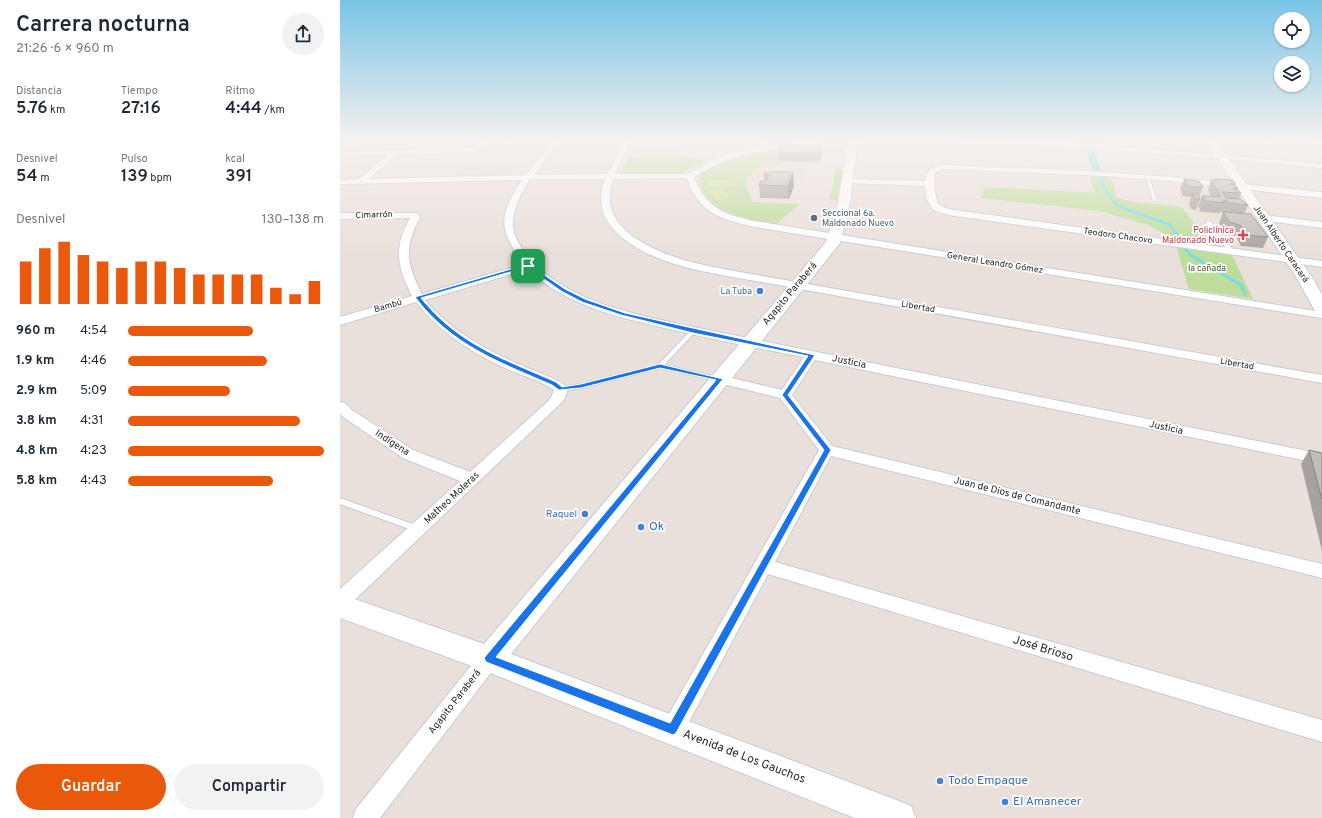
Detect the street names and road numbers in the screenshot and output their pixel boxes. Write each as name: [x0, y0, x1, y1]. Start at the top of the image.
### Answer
street label: Juan Alberto Caracará: [1251, 203, 1311, 285]
street label: Cimarrón: [355, 209, 393, 221]
street label: Teodoro Chacovo: [1083, 226, 1153, 246]
street label: General Leandro Gómez: [946, 250, 1044, 276]
street label: Agapito Paraberá: [760, 260, 820, 328]
street label: Bambú: [373, 297, 403, 315]
street label: Libertad: [900, 299, 936, 315]
street label: Justicia: [831, 352, 867, 372]
street label: Libertad: [1219, 356, 1255, 372]
street label: Justicia: [1148, 418, 1184, 438]
street label: Indígena: [372, 427, 412, 459]
street label: Matheo Moleras: [422, 469, 483, 527]
street label: Juan de Dios de Comandante: [952, 474, 1082, 518]
street label: José Brioso: [1011, 632, 1075, 666]
street label: Agapito Paraberá: [426, 667, 484, 737]
street label: Avenida de Los Gauchos: [680, 726, 808, 788]

